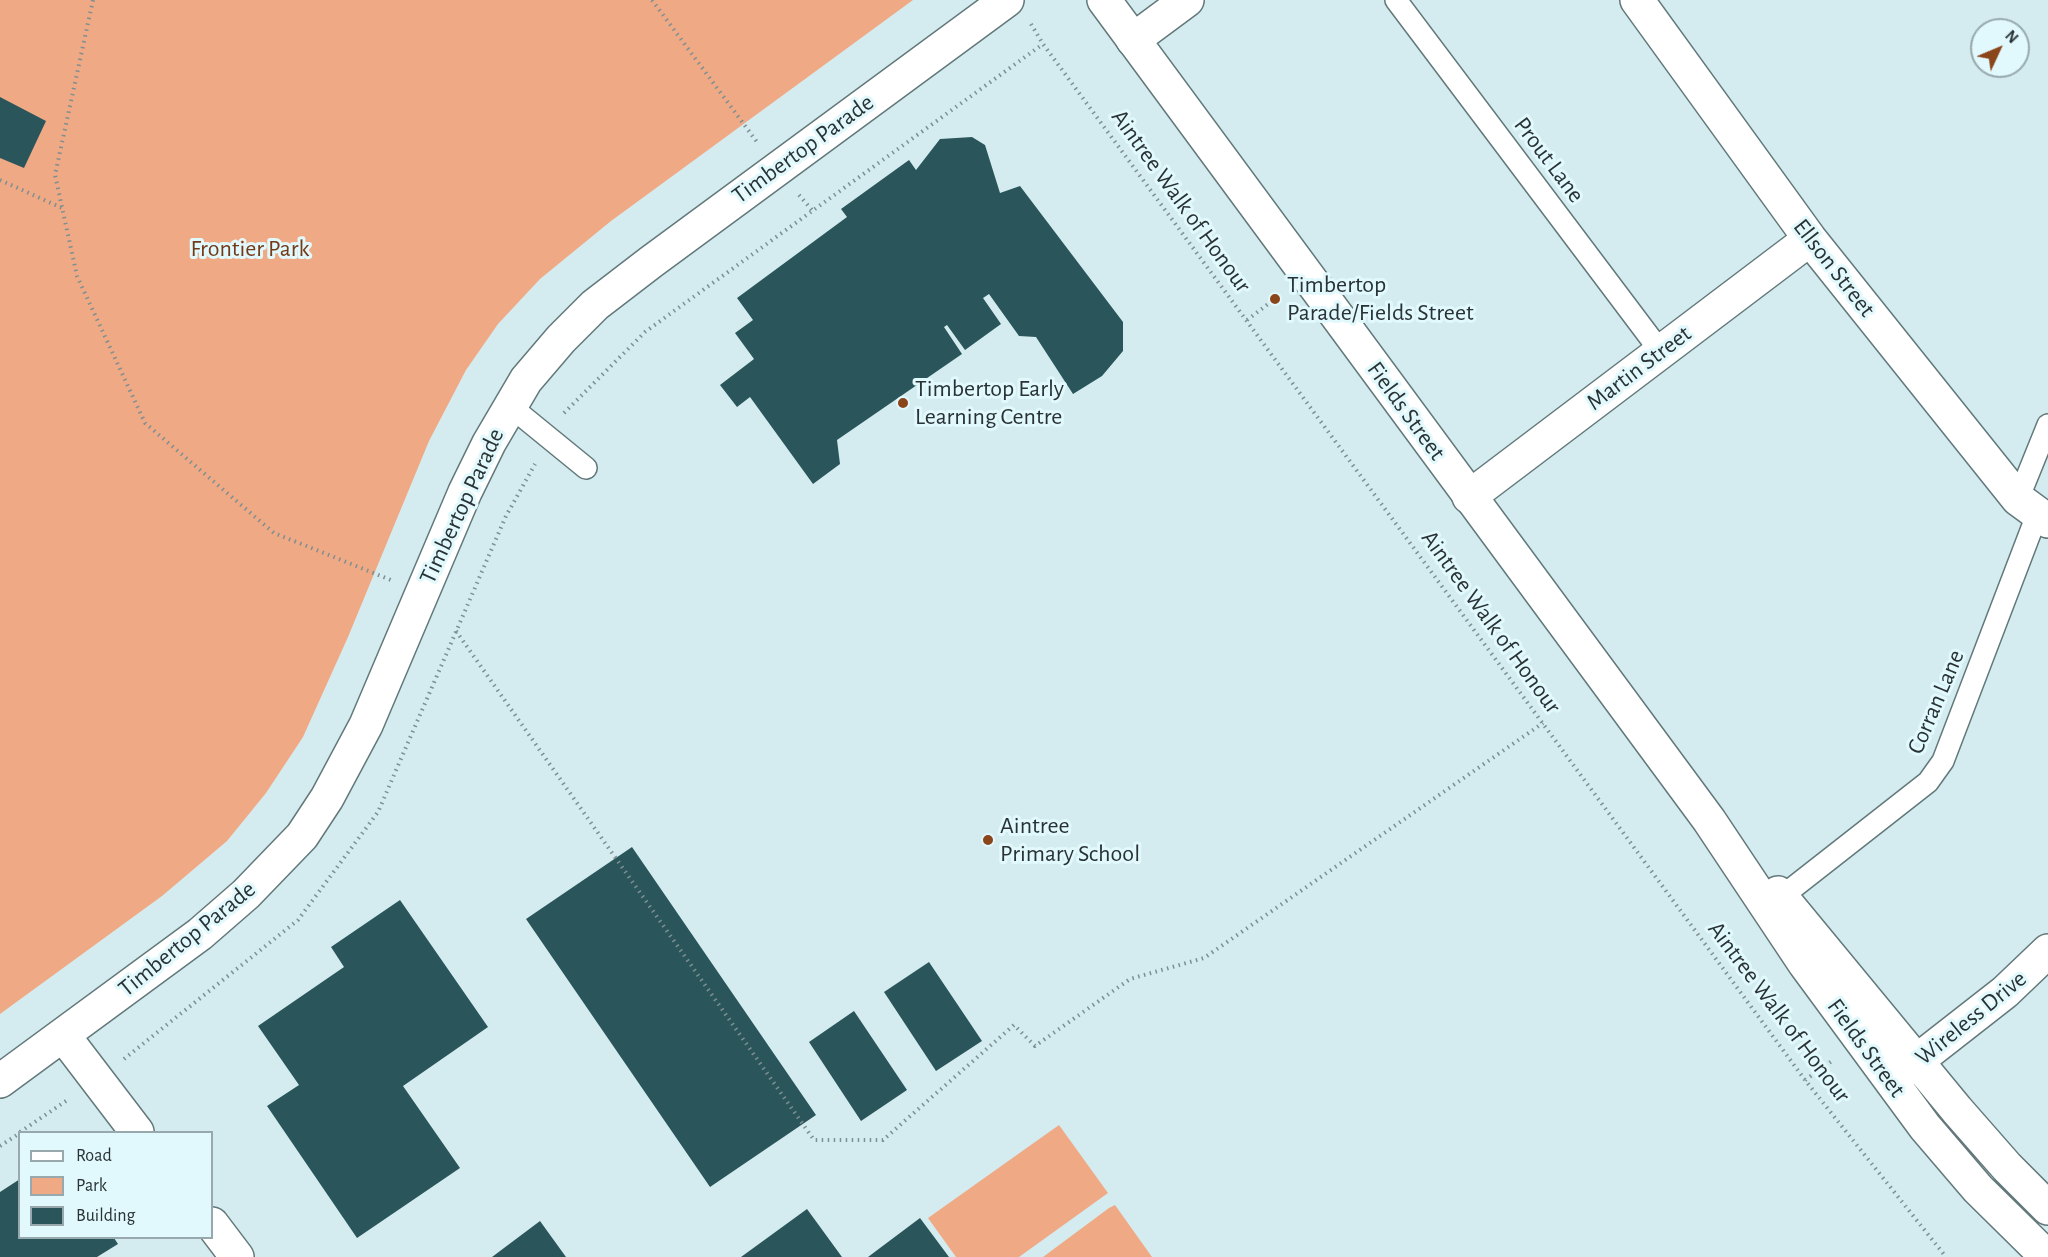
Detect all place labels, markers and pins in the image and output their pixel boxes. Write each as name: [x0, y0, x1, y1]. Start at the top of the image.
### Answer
place label: Timbertop Parade/Fields Street: [1287, 271, 1474, 327]
marker: Timbertop Parade/Fields Street: [1268, 292, 1282, 306]
place label: Timbertop Early Learning Centre: [915, 375, 1064, 431]
marker: Timbertop Early Learning Centre: [896, 396, 910, 410]
place label: Aintree Primary School: [1000, 812, 1140, 868]
marker: Aintree Primary School: [981, 833, 995, 847]

